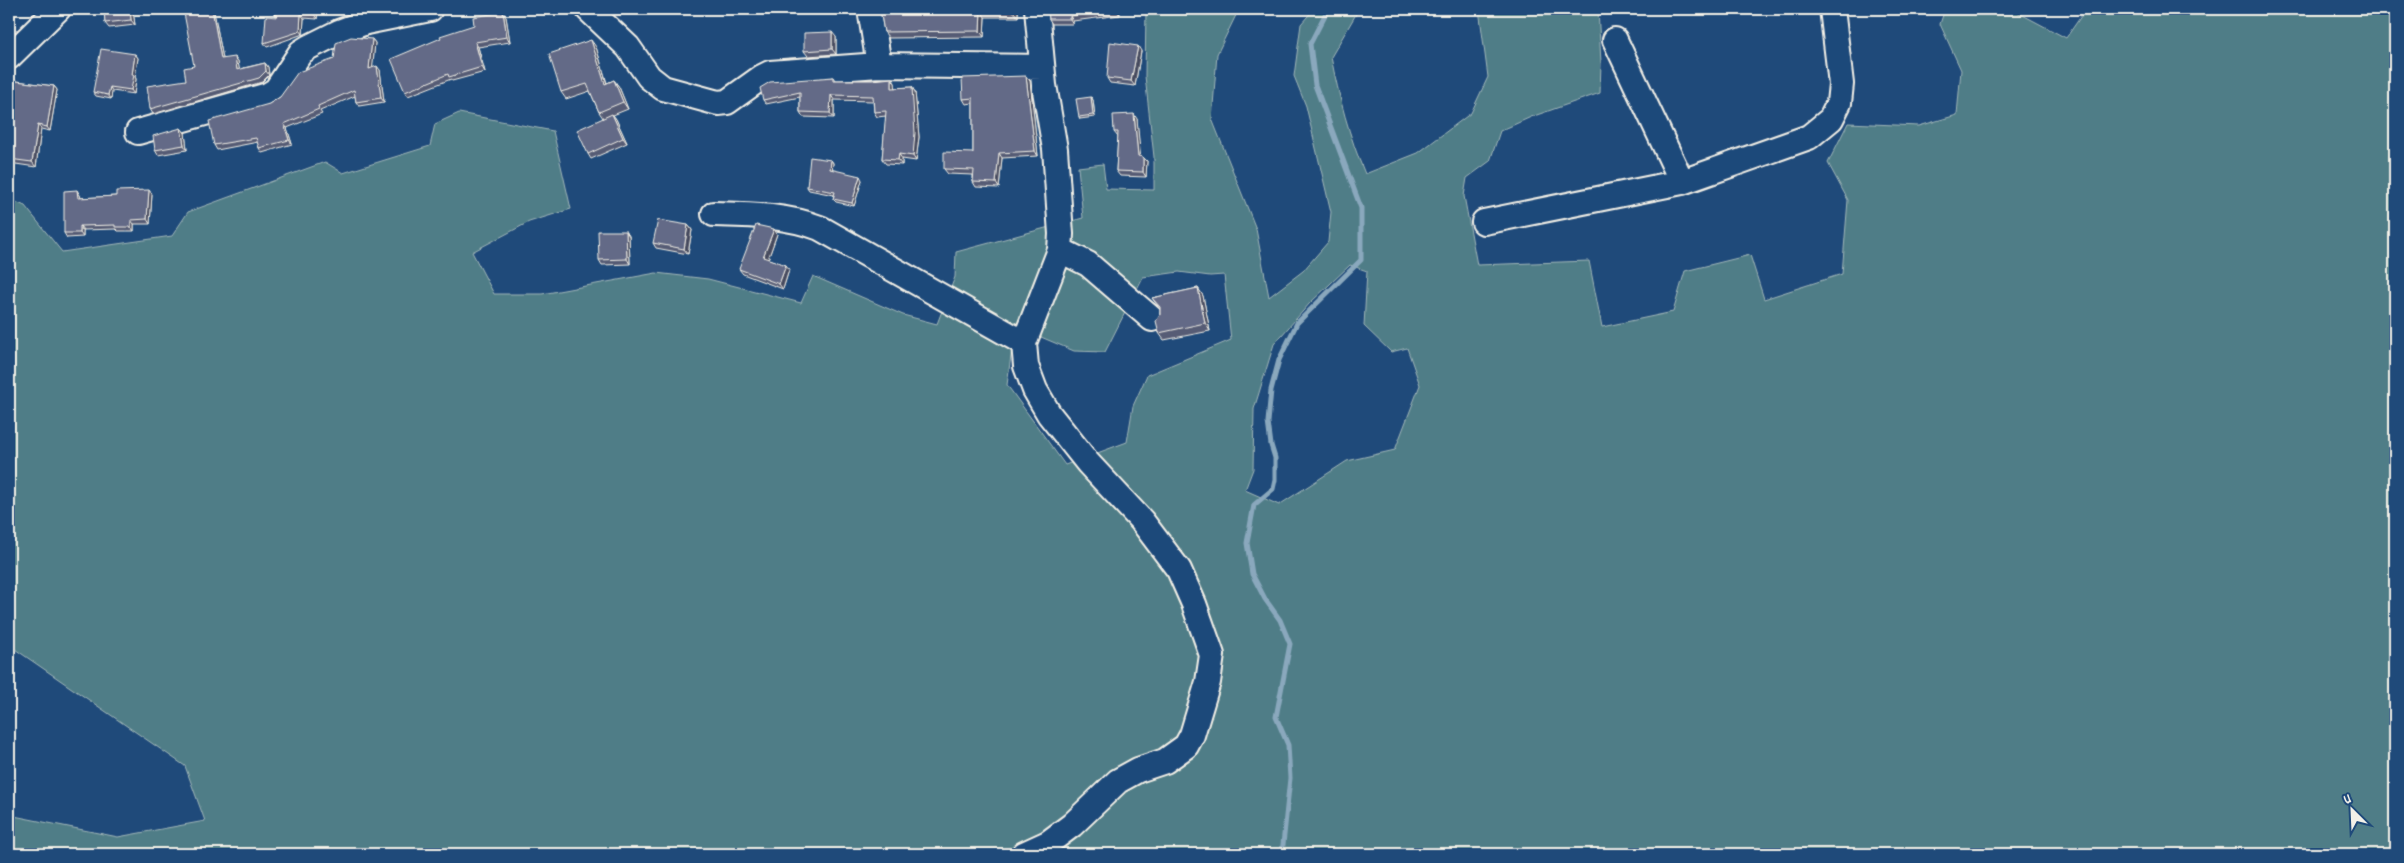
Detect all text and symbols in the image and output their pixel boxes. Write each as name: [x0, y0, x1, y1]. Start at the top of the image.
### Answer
north arrow: [2326, 786, 2376, 836]
text: U: [2340, 789, 2355, 810]

